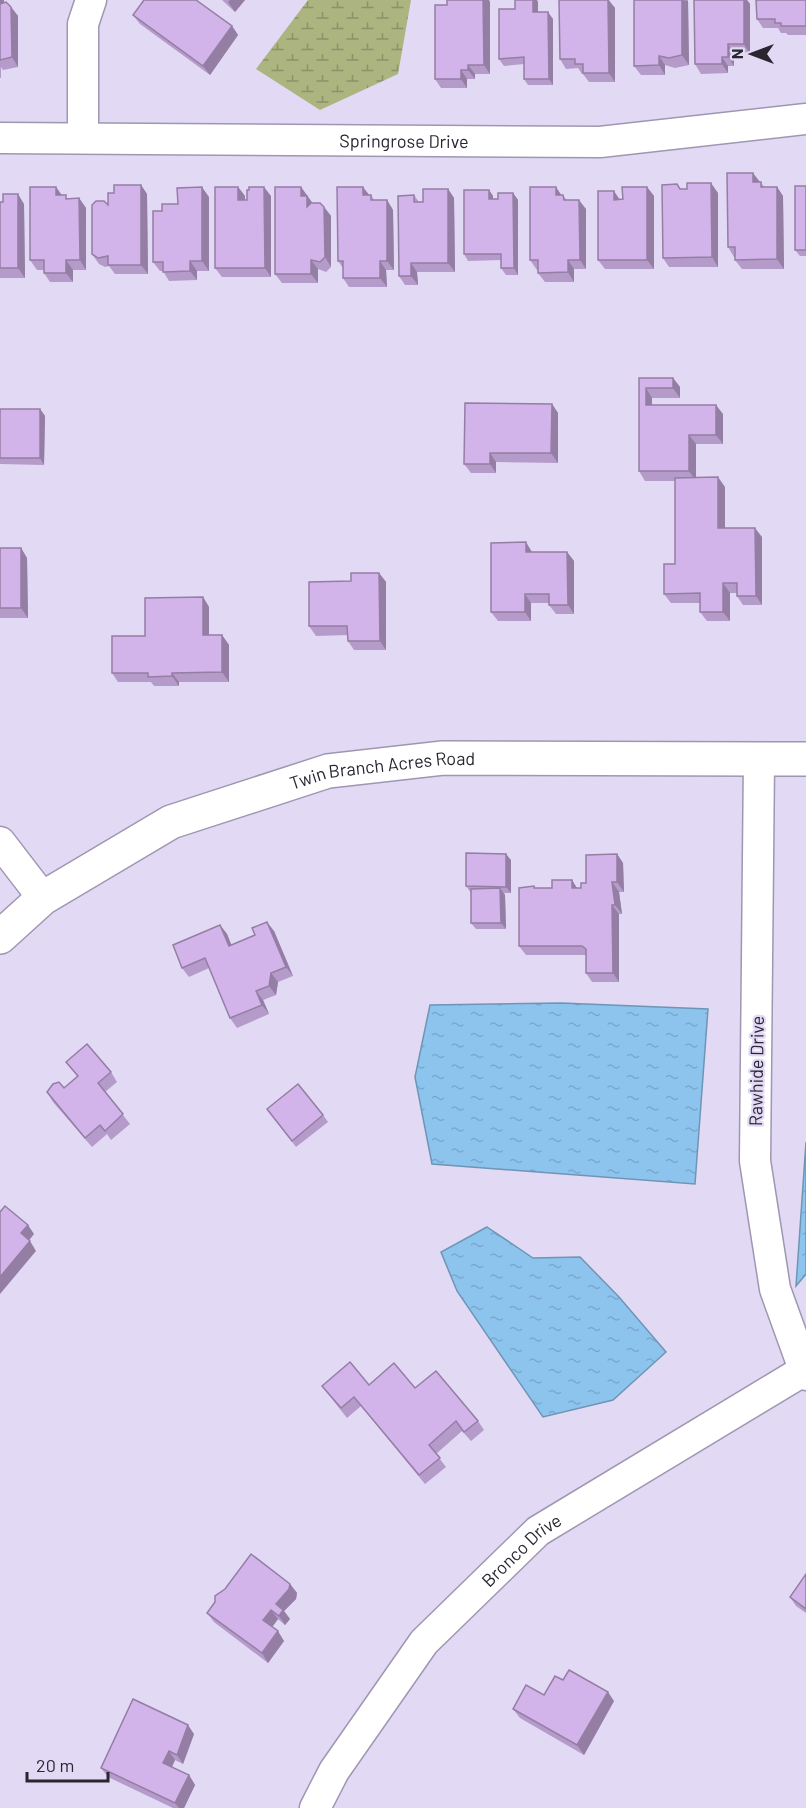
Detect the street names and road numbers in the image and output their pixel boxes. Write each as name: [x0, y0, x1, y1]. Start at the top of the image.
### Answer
street label: Springrose Drive: [339, 129, 469, 152]
street label: Twin Branch Acres Road: [287, 747, 475, 794]
street label: Rawhide Drive: [744, 1016, 768, 1126]
street label: Bronco Drive: [477, 1509, 565, 1591]

